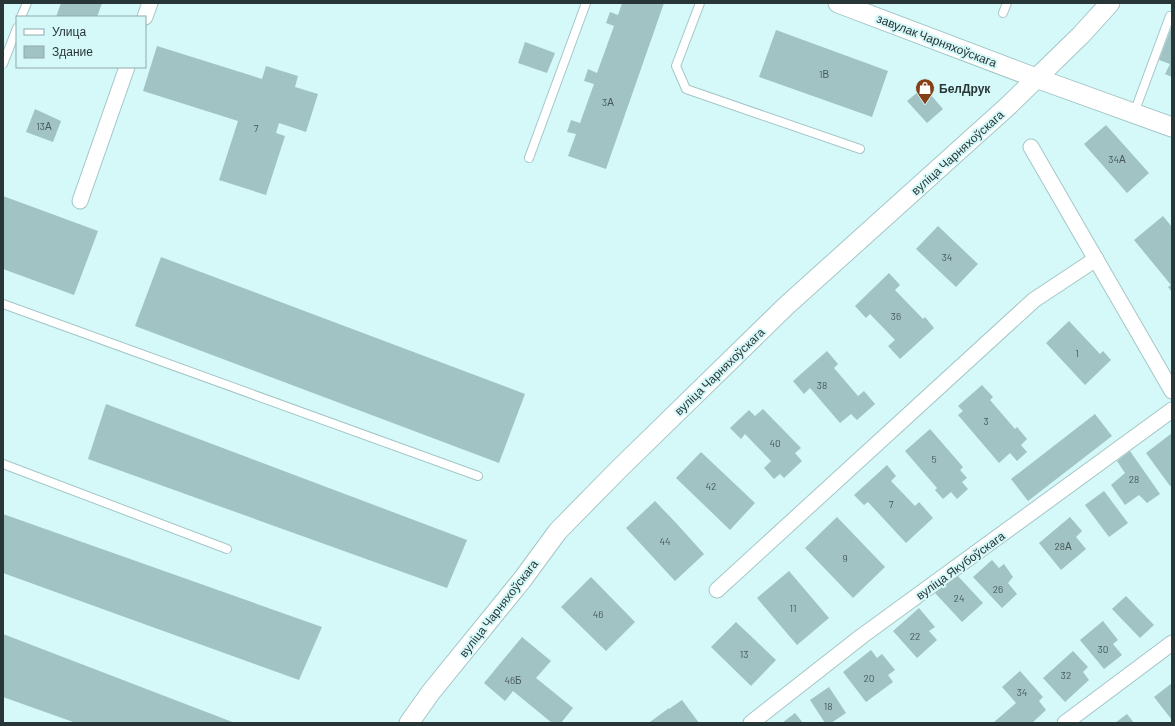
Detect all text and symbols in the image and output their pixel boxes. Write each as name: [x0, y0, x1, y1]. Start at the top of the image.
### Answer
street label: завулак Чарняхоўскага: [875, 11, 999, 70]
legend: [16, 16, 146, 68]
text: Улица: [52, 24, 86, 39]
text: Здание: [52, 44, 93, 59]
house number: 1В: [819, 68, 829, 80]
shop icon: БелДрук: [914, 77, 936, 105]
place label: БелДрук: [939, 81, 991, 96]
house number: 3А: [602, 96, 614, 108]
street label: вуліца Чарняхоўскага: [908, 107, 1007, 198]
house number: 13А: [36, 120, 52, 132]
house number: 7: [254, 122, 259, 134]
house number: 34А: [1108, 153, 1126, 165]
house number: 34: [942, 251, 952, 263]
house number: 36: [891, 310, 901, 322]
street label: вуліца Чарняхоўскага: [671, 324, 768, 418]
house number: 1: [1075, 347, 1079, 359]
house number: 38: [817, 379, 827, 391]
house number: 3: [983, 415, 989, 427]
house number: 40: [769, 437, 781, 449]
house number: 5: [931, 453, 937, 465]
house number: 28: [1129, 473, 1139, 485]
house number: 42: [706, 480, 716, 492]
house number: 7: [889, 498, 894, 510]
street label: вуліца Якубоўскага: [913, 528, 1008, 603]
house number: 44: [659, 535, 671, 547]
house number: 28А: [1054, 540, 1072, 552]
house number: 9: [842, 552, 848, 564]
street label: вуліца Чарняхоўскага: [456, 556, 541, 660]
house number: 26: [993, 583, 1003, 595]
house number: 24: [954, 592, 964, 604]
house number: 11: [789, 602, 797, 614]
house number: 46: [593, 608, 603, 620]
house number: 22: [910, 630, 920, 642]
house number: 30: [1098, 643, 1108, 655]
house number: 13: [740, 648, 748, 660]
house number: 32: [1061, 669, 1071, 681]
house number: 20: [863, 672, 875, 684]
house number: 46Б: [504, 674, 522, 686]
house number: 34: [1017, 686, 1027, 698]
house number: 18: [824, 700, 832, 712]

